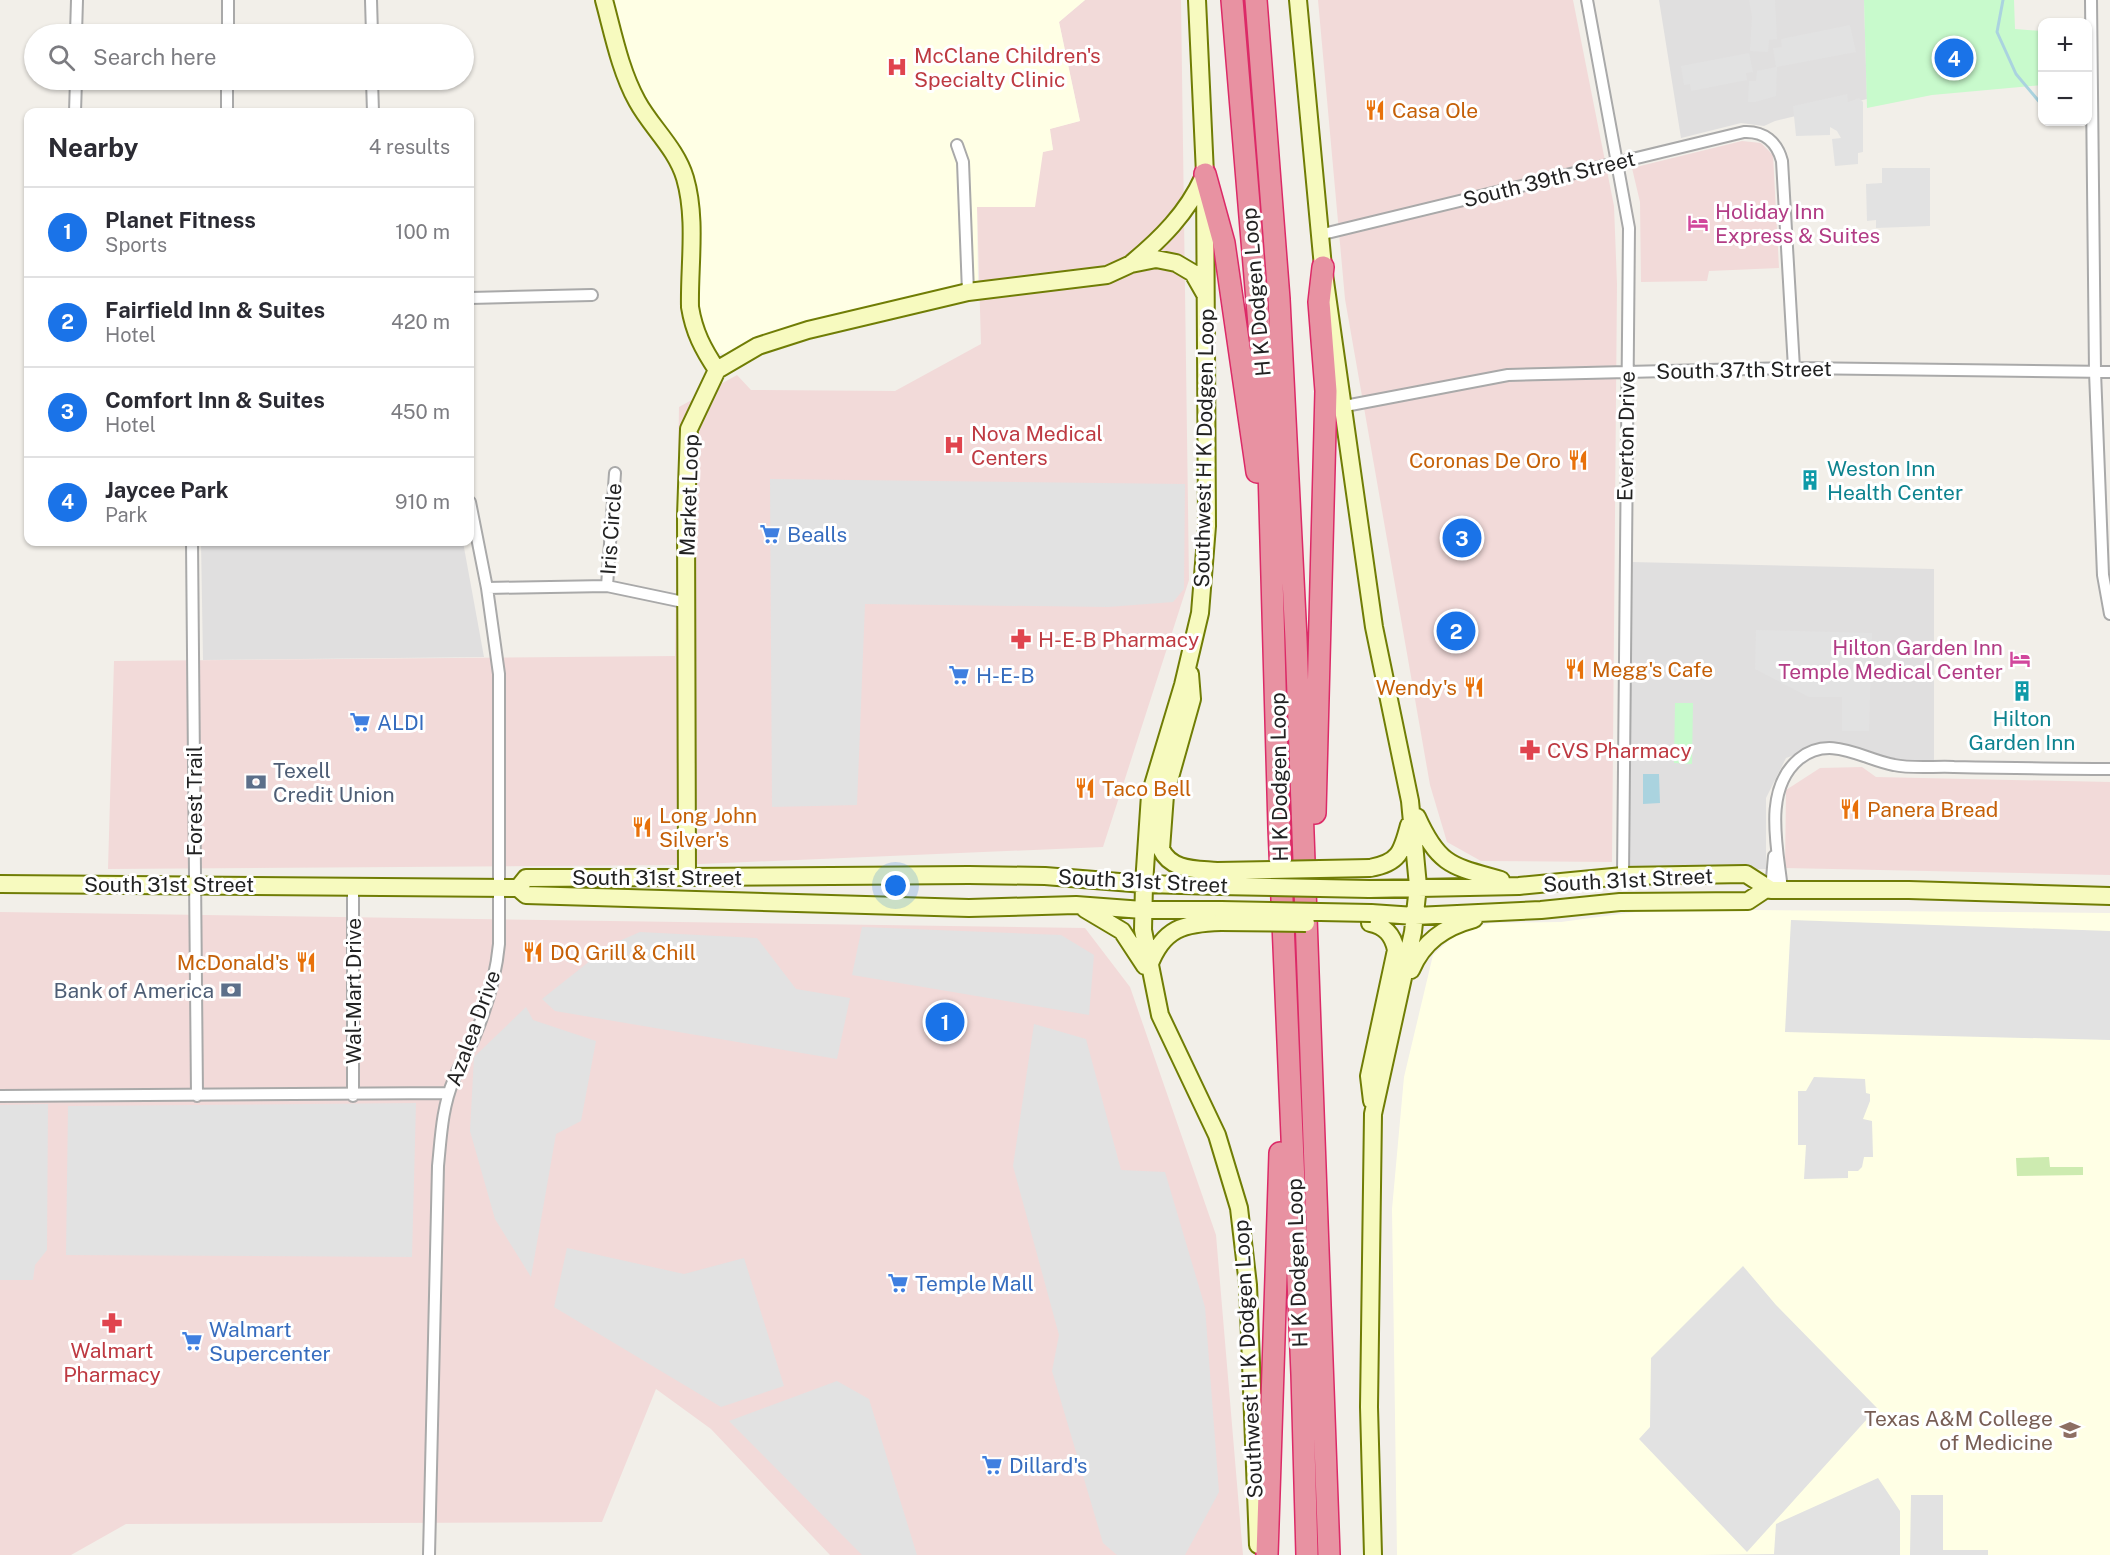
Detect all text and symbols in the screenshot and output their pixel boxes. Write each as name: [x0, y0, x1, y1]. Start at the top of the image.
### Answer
map controls: [2038, 18, 2092, 126]
button: +: [2038, 18, 2092, 72]
search box: [24, 24, 474, 90]
pin: 4: [1934, 36, 1974, 80]
icon: search: [45, 41, 78, 74]
place label: McClane Children's Specialty Clinic: [914, 43, 1101, 92]
text: Search here: [93, 44, 217, 70]
hospital icon: McClane Children's Specialty Clinic: [885, 55, 909, 79]
button: −: [2038, 72, 2092, 126]
restaurant icon: Casa Ole: [1363, 98, 1387, 122]
place label: Casa Ole: [1392, 98, 1478, 123]
text: Nearby: [48, 132, 138, 163]
text: 4 results: [369, 135, 450, 159]
street label: South 39th Street: [1460, 146, 1638, 212]
place label: Holiday Inn Express & Suites: [1715, 199, 1880, 248]
text: Planet Fitness: [105, 207, 256, 233]
street label: H K Dodgen Loop: [1236, 207, 1276, 377]
hotel icon: Holiday Inn Express & Suites: [1686, 211, 1710, 235]
text: 1: [63, 220, 72, 244]
text: 100 m: [395, 220, 450, 244]
text: Sports: [105, 233, 167, 257]
text: Fairfield Inn & Suites: [105, 297, 325, 323]
street label: Southwest H K Dodgen Loop: [1189, 308, 1219, 588]
text: 2: [61, 310, 74, 334]
text: 420 m: [391, 310, 450, 334]
text: Hotel: [105, 323, 156, 347]
street label: South 37th Street: [1656, 356, 1832, 384]
street label: Everton Drive: [1612, 371, 1640, 501]
text: Comfort Inn & Suites: [105, 387, 325, 413]
text: 3: [61, 400, 74, 424]
text: 450 m: [390, 400, 450, 424]
text: Hotel: [105, 413, 156, 437]
place label: Nova Medical Centers: [971, 421, 1103, 470]
street label: Market Loop: [674, 433, 704, 557]
hospital icon: Nova Medical Centers: [942, 433, 966, 457]
place label: Coronas De Oro: [1409, 448, 1561, 473]
restaurant icon: Coronas De Oro: [1566, 448, 1590, 472]
place label: Weston Inn Health Center: [1827, 456, 1963, 505]
building icon: Weston Inn Health Center: [1798, 468, 1822, 492]
text: Jaycee Park: [105, 477, 229, 503]
street label: Iris Circle: [595, 482, 627, 576]
text: 4: [61, 490, 74, 514]
text: 910 m: [395, 490, 450, 514]
text: Park: [105, 503, 148, 527]
pin: 3: [1442, 516, 1482, 560]
supermarket icon: Bealls: [758, 522, 782, 546]
place label: Bealls: [787, 522, 847, 547]
pin: 2: [1436, 608, 1476, 654]
pharmacy icon: H-E-B Pharmacy: [1009, 627, 1033, 651]
place label: H-E-B Pharmacy: [1038, 627, 1199, 652]
place label: Hilton Garden Inn Temple Medical Center: [1778, 635, 2003, 684]
hotel icon: Hilton Garden Inn Temple Medical Center: [2008, 647, 2032, 671]
restaurant icon: Megg's Cafe: [1563, 657, 1587, 681]
place label: Megg's Cafe: [1592, 657, 1713, 682]
supermarket icon: H-E-B: [947, 663, 971, 687]
place label: H-E-B: [976, 663, 1035, 688]
place label: Wendy's: [1376, 675, 1457, 700]
restaurant icon: Wendy's: [1462, 675, 1486, 699]
building icon: Hilton Garden Inn: [2010, 679, 2034, 703]
street label: H K Dodgen Loop: [1265, 692, 1293, 862]
place label: Hilton Garden Inn: [1969, 706, 2075, 755]
supermarket icon: ALDI: [348, 710, 372, 734]
place label: ALDI: [377, 710, 425, 735]
pharmacy icon: CVS Pharmacy: [1518, 738, 1542, 762]
place label: CVS Pharmacy: [1547, 738, 1692, 763]
street label: Forest Trail: [182, 746, 207, 856]
place label: Texell Credit Union: [273, 758, 395, 807]
bank icon: Texell Credit Union: [244, 770, 268, 794]
restaurant icon: Taco Bell: [1073, 776, 1097, 800]
place label: Taco Bell: [1102, 776, 1191, 801]
restaurant icon: Panera Bread: [1838, 797, 1862, 821]
place label: Panera Bread: [1867, 797, 1998, 822]
place label: Long John Silver's: [659, 803, 757, 852]
restaurant icon: Long John Silver's: [630, 815, 654, 839]
street label: South 31st Street: [1542, 863, 1714, 897]
street label: South 31st Street: [1057, 864, 1229, 898]
street label: South 31st Street: [572, 865, 742, 890]
your location: [881, 871, 910, 900]
street label: South 31st Street: [84, 872, 254, 897]
street label: Wal-Mart Drive: [341, 918, 366, 1064]
restaurant icon: DQ Grill & Chill: [521, 940, 545, 964]
place label: DQ Grill & Chill: [550, 940, 696, 965]
place label: McDonald's: [177, 950, 289, 975]
restaurant icon: McDonald's: [294, 950, 318, 974]
street label: Azalea Drive: [441, 967, 505, 1089]
place label: Bank of America: [53, 978, 214, 1003]
bank icon: Bank of America: [219, 978, 243, 1002]
pin: 1: [926, 1000, 964, 1044]
street label: H K Dodgen Loop: [1282, 1178, 1312, 1348]
street label: Southwest H K Dodgen Loop: [1228, 1219, 1268, 1499]
supermarket icon: Temple Mall: [886, 1271, 910, 1295]
place label: Temple Mall: [915, 1271, 1034, 1296]
pharmacy icon: Walmart Pharmacy: [100, 1311, 124, 1335]
place label: Walmart Supercenter: [209, 1317, 331, 1366]
supermarket icon: Walmart Supercenter: [180, 1329, 204, 1353]
place label: Walmart Pharmacy: [63, 1338, 161, 1387]
place label: Texas A&M College of Medicine: [1864, 1406, 2053, 1455]
school or university icon: Texas A&M College of Medicine: [2058, 1418, 2082, 1442]
supermarket icon: Dillard's: [980, 1453, 1004, 1477]
place label: Dillard's: [1009, 1453, 1087, 1478]

